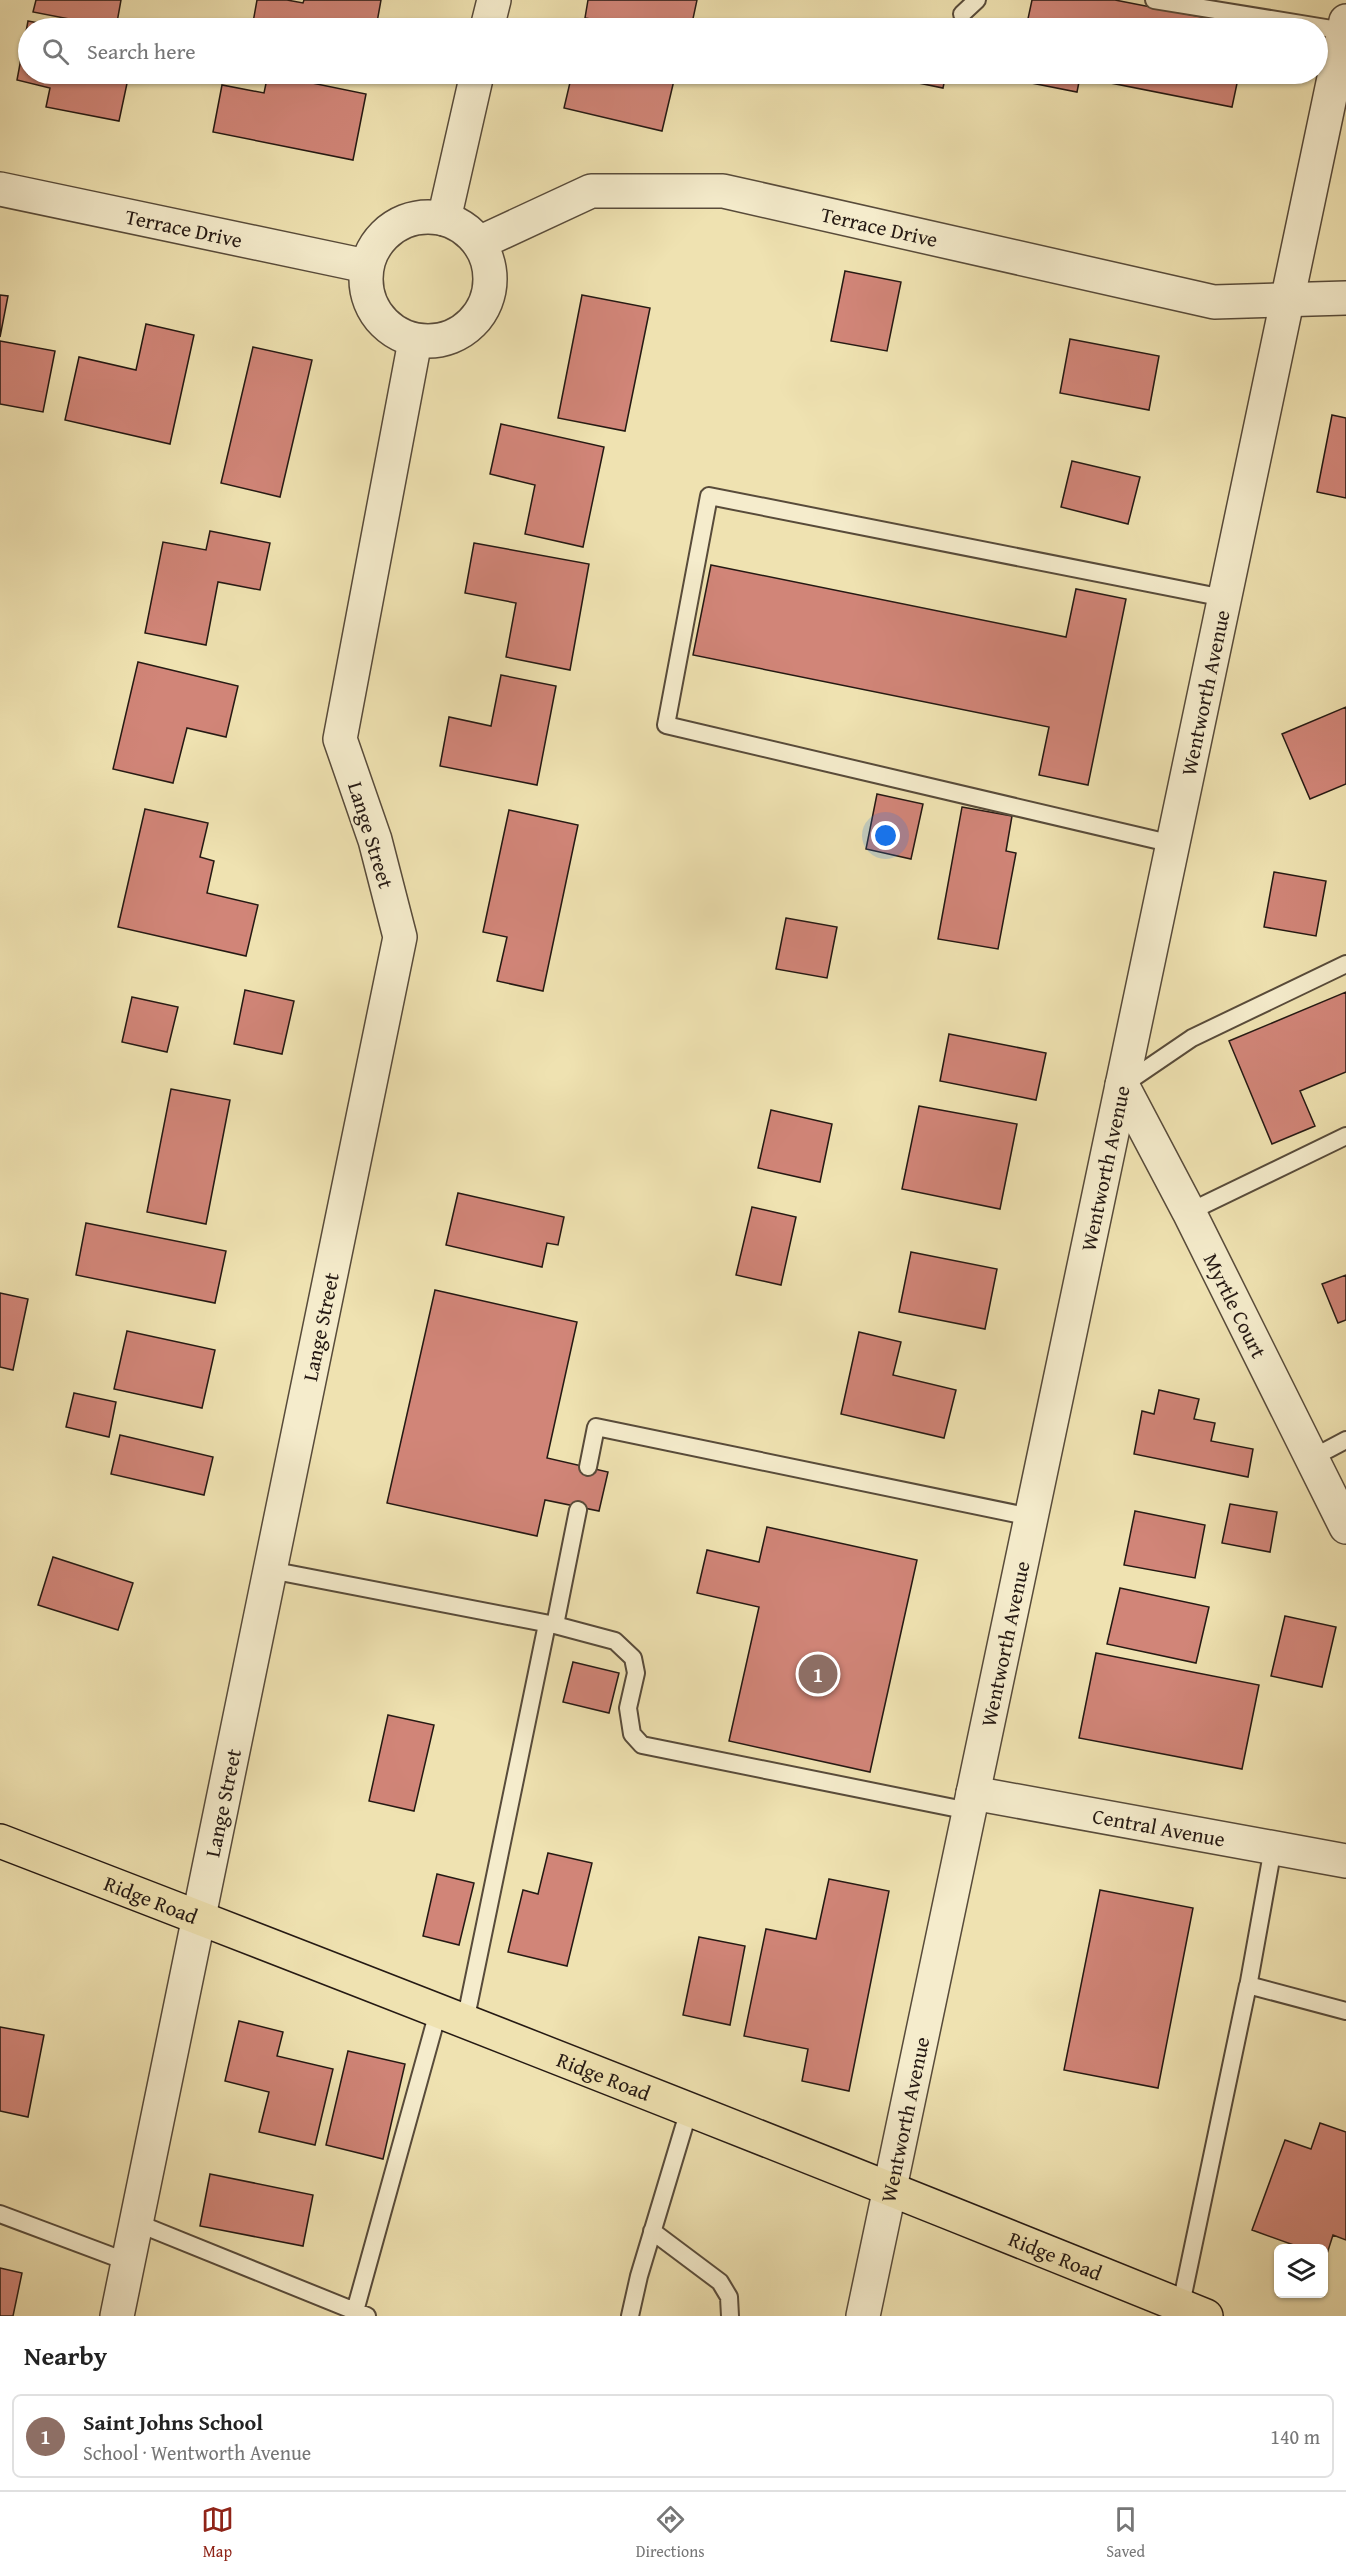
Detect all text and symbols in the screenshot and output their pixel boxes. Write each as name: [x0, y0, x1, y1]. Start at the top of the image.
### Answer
search box: [18, 18, 1328, 84]
icon: search: [39, 35, 72, 68]
text: Search here: [87, 35, 196, 67]
street label: Terrace Drive: [818, 198, 941, 255]
street label: Terrace Drive: [123, 200, 245, 255]
street label: Wentworth Avenue: [1172, 607, 1237, 778]
street label: Lange Street: [340, 778, 402, 893]
your location: [871, 821, 900, 850]
street label: Wentworth Avenue: [1072, 1082, 1137, 1254]
street label: Myrtle Court: [1196, 1248, 1275, 1364]
street label: Lange Street: [294, 1269, 346, 1384]
street label: Wentworth Avenue: [972, 1558, 1037, 1729]
pin: 1: [798, 1652, 838, 1696]
street label: Lange Street: [196, 1745, 249, 1860]
street label: Central Avenue: [1090, 1800, 1228, 1854]
street label: Ridge Road: [100, 1867, 203, 1932]
street label: Wentworth Avenue: [872, 2034, 937, 2205]
street label: Ridge Road: [553, 2043, 656, 2108]
street label: Ridge Road: [1004, 2223, 1108, 2288]
map controls: [1274, 2244, 1328, 2298]
button: layers: [1274, 2244, 1328, 2298]
text: Nearby: [24, 2336, 107, 2375]
text: Saint Johns School: [83, 2406, 263, 2438]
text: 1: [40, 2422, 51, 2451]
text: 140 m: [1270, 2422, 1320, 2451]
text: School · Wentworth Avenue: [83, 2438, 311, 2467]
tab: Map: [201, 2503, 234, 2563]
tab: Directions: [636, 2503, 705, 2563]
tab: Saved: [1106, 2503, 1145, 2563]

